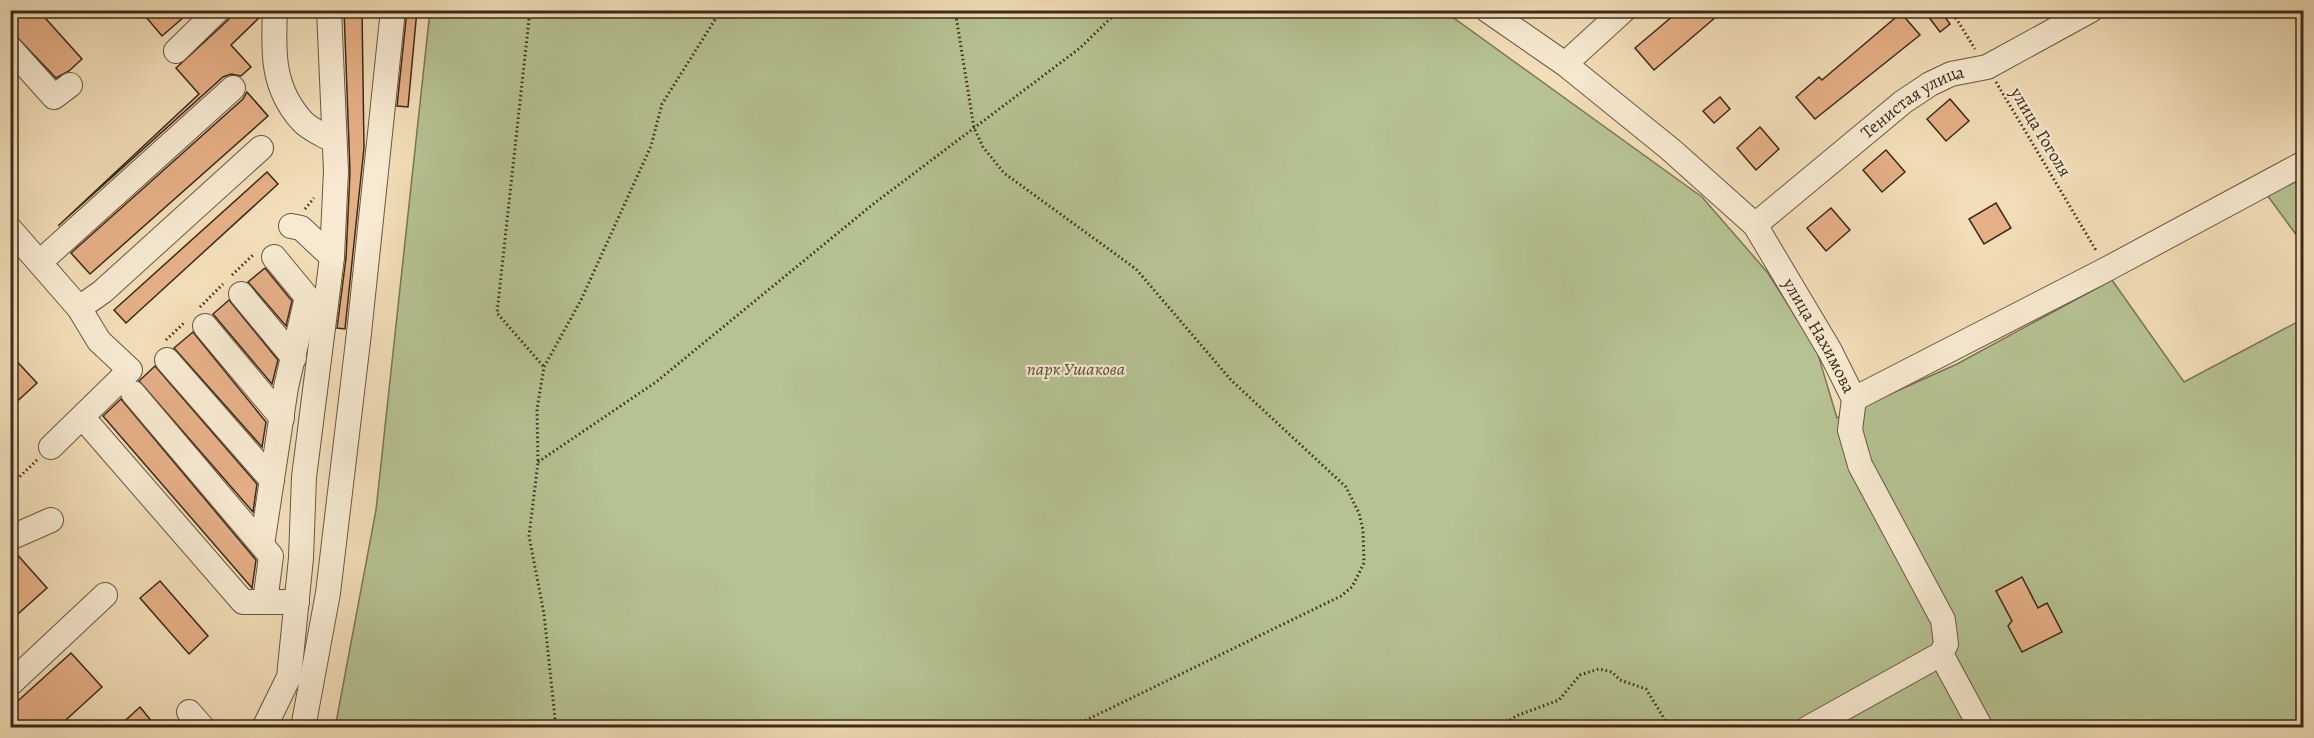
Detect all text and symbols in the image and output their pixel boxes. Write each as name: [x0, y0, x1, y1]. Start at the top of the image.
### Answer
street label: Тенистая улица: [1856, 60, 1967, 144]
street label: улица Гоголя: [2004, 82, 2077, 181]
street label: улица Нахимова: [1777, 273, 1861, 398]
park label: парк Ушакова: [1027, 357, 1125, 381]

